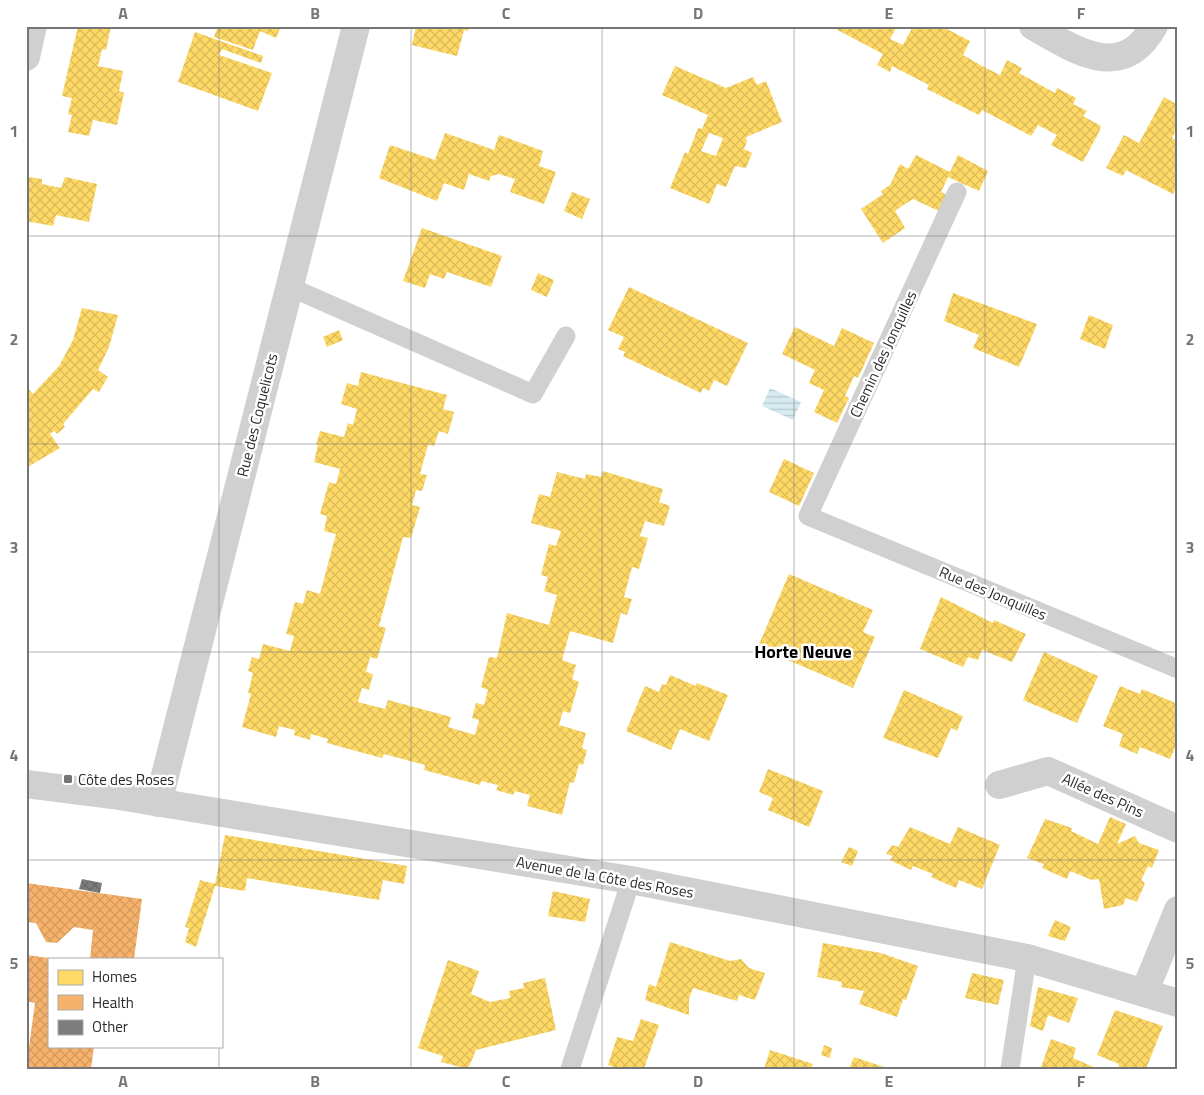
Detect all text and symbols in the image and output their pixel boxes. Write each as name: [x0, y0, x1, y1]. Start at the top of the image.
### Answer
text: A: [118, 1, 128, 25]
text: B: [310, 1, 320, 25]
text: C: [502, 1, 511, 25]
text: D: [693, 1, 703, 25]
text: E: [885, 1, 894, 25]
text: F: [1077, 1, 1086, 25]
text: 1: [10, 119, 18, 143]
text: 1: [1186, 119, 1194, 143]
street label: Chemin des Jonquilles: [843, 287, 923, 421]
text: 2: [10, 327, 18, 351]
text: 2: [1186, 327, 1194, 351]
street label: Rue des Coquelicots: [231, 351, 283, 479]
text: 3: [10, 535, 18, 559]
text: 3: [1186, 535, 1194, 559]
street label: Rue des Jonquilles: [936, 560, 1050, 626]
district label: Horte Neuve: [754, 638, 852, 665]
text: 4: [10, 743, 19, 767]
text: 4: [1186, 743, 1195, 767]
street label: Allée des Pins: [1058, 767, 1148, 823]
place label: Côte des Roses: [78, 768, 174, 791]
marker: Côte des Roses: [62, 773, 74, 785]
street label: Avenue de la Côte des Roses: [515, 850, 695, 904]
text: 5: [10, 951, 19, 975]
text: 5: [1186, 951, 1195, 975]
legend: [48, 958, 222, 1048]
text: Homes: [92, 965, 137, 988]
text: Health: [92, 991, 134, 1014]
text: Other: [92, 1015, 128, 1038]
text: A: [118, 1069, 128, 1093]
text: B: [310, 1069, 320, 1093]
text: C: [502, 1069, 511, 1093]
text: D: [693, 1069, 703, 1093]
text: E: [885, 1069, 894, 1093]
text: F: [1077, 1069, 1086, 1093]

